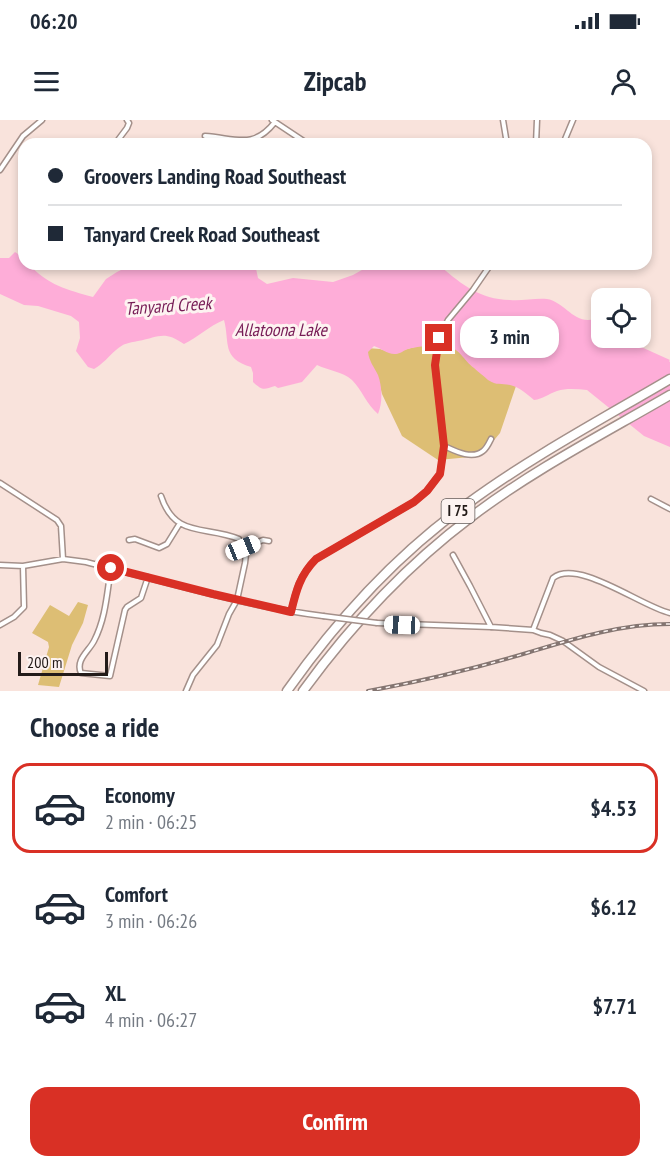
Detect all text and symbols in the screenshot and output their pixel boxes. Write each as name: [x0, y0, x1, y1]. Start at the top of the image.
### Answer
text: 06:20: [30, 7, 78, 35]
text: Zipcab: [304, 64, 366, 98]
icon: menu: [30, 65, 63, 98]
icon: person: [607, 65, 640, 98]
text: Groovers Landing Road Southeast: [84, 162, 346, 190]
text: Tanyard Creek Road Southeast: [84, 220, 320, 248]
map controls: [591, 288, 651, 348]
button: locate: [591, 288, 651, 348]
water label: Tanyard Creek: [124, 291, 214, 320]
callout: 3 min: [460, 317, 559, 359]
water label: Allatoona Lake: [235, 318, 329, 341]
route end: [425, 324, 452, 351]
text: 3 min: [489, 324, 530, 350]
road number: I 75: [442, 499, 474, 523]
car: [223, 533, 263, 563]
route start: [97, 554, 124, 581]
car: [384, 615, 420, 635]
scale bar: [18, 649, 108, 676]
text: 200 m: [27, 652, 62, 672]
text: Choose a ride: [30, 710, 159, 744]
icon: car: [33, 781, 87, 835]
text: Economy: [105, 781, 175, 809]
text: $4.53: [590, 794, 637, 822]
text: 2 min · 06:25: [105, 809, 197, 835]
icon: car: [33, 880, 87, 934]
text: Comfort: [105, 880, 168, 908]
text: $6.12: [590, 893, 637, 921]
text: 3 min · 06:26: [105, 908, 197, 934]
icon: car: [33, 979, 87, 1033]
text: XL: [105, 979, 126, 1007]
text: $7.71: [592, 992, 637, 1020]
text: 4 min · 06:27: [105, 1007, 197, 1033]
button: Confirm: [30, 1087, 640, 1156]

